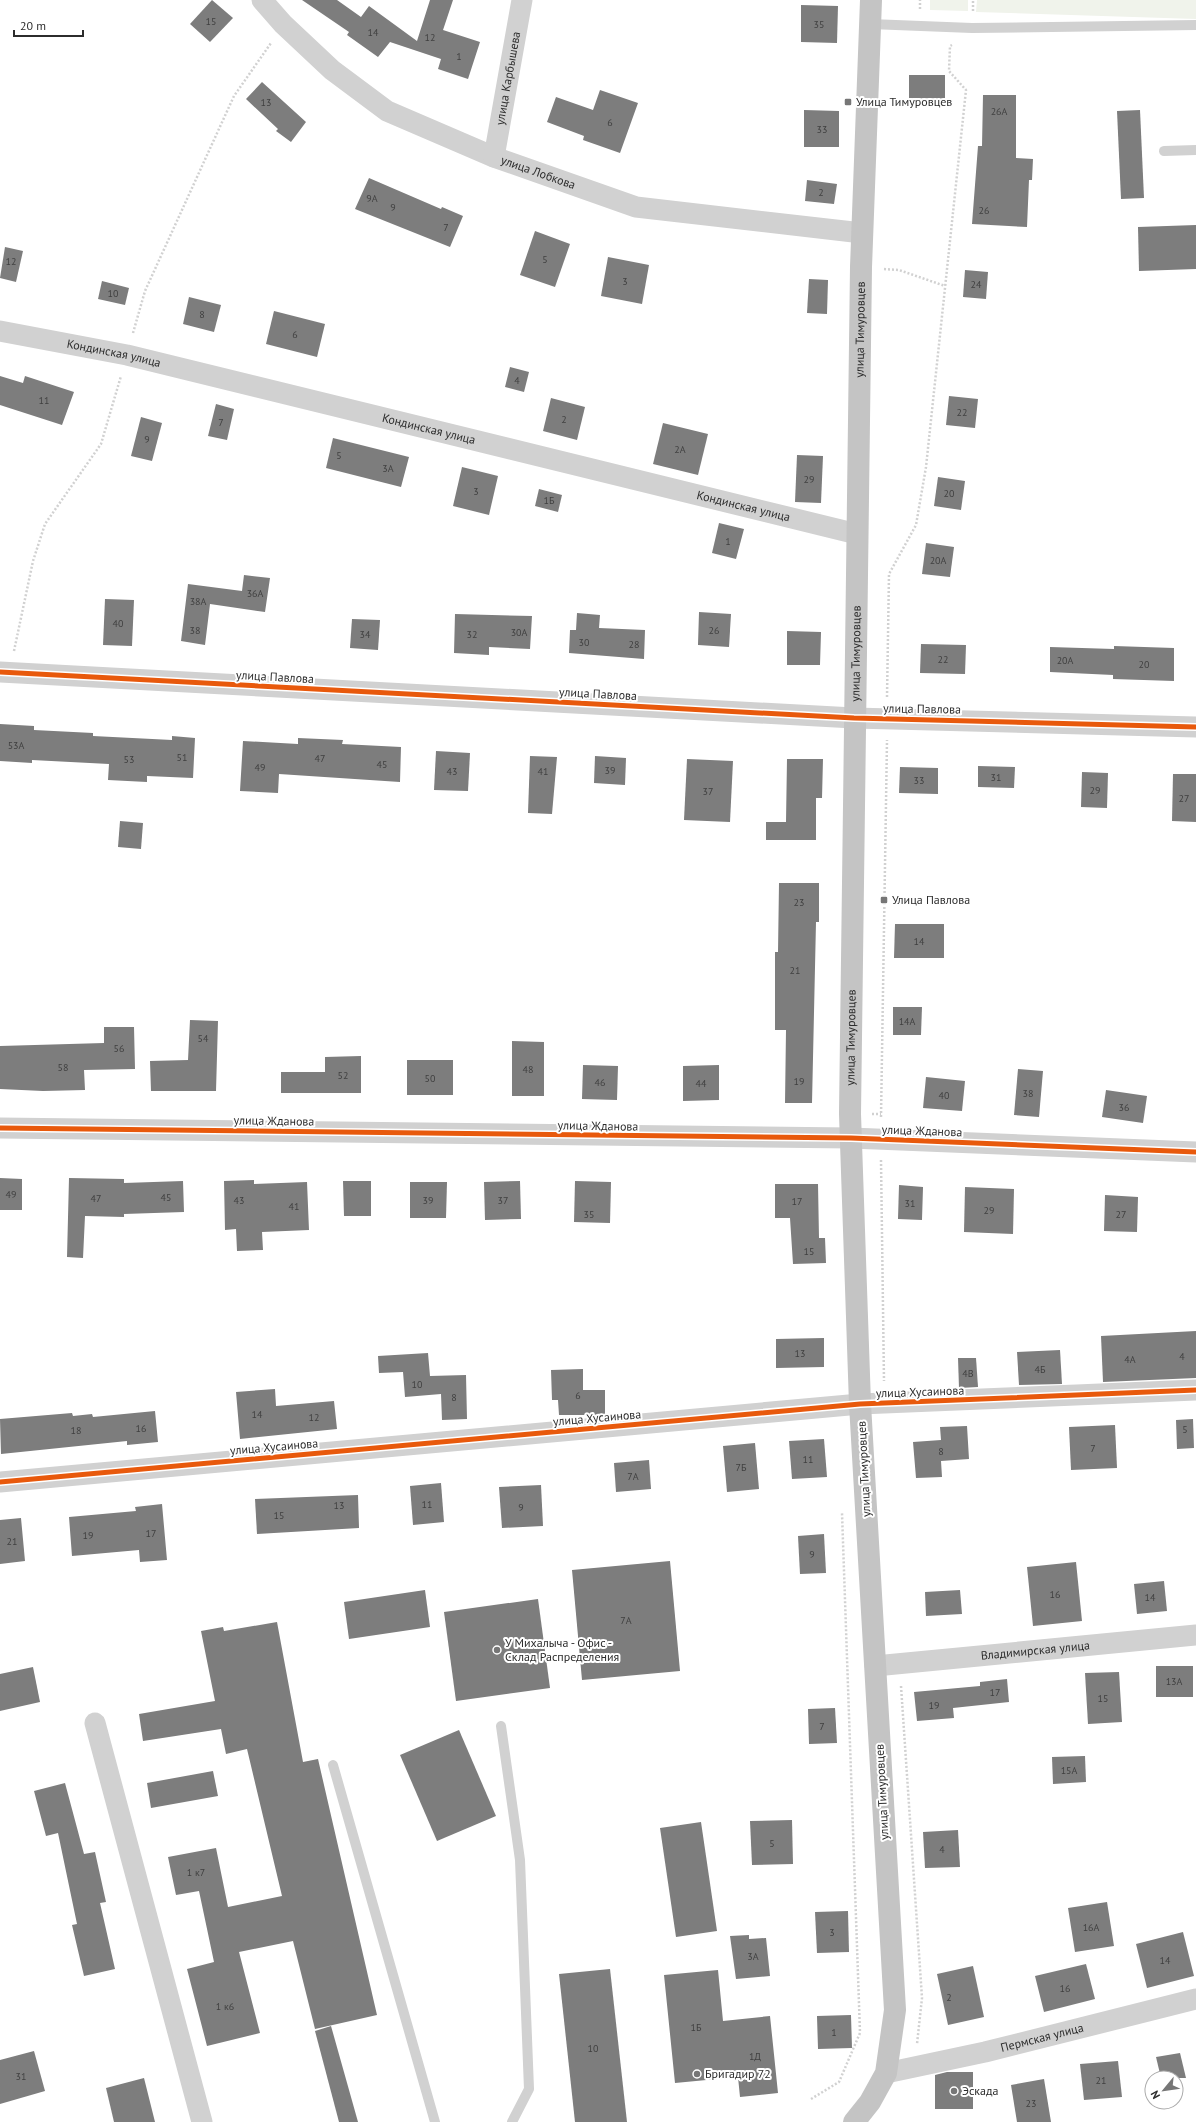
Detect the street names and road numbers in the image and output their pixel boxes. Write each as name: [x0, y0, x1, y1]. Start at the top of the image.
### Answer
street label: улица Карбышева: [492, 30, 523, 126]
street label: улица Лобкова: [499, 152, 578, 192]
street label: улица Тимуровцев: [852, 281, 868, 378]
street label: Кондинская улица: [66, 336, 163, 370]
street label: Кондинская улица: [381, 410, 477, 447]
street label: Кондинская улица: [695, 487, 792, 524]
street label: улица Тимуровцев: [847, 605, 864, 702]
street label: улица Павлова: [236, 667, 314, 686]
street label: улица Павлова: [559, 684, 637, 703]
street label: улица Павлова: [883, 700, 961, 717]
street label: улица Тимуровцев: [842, 989, 859, 1086]
street label: улица Жданова: [234, 1112, 315, 1129]
street label: улица Жданова: [558, 1117, 639, 1134]
street label: улица Жданова: [881, 1122, 963, 1139]
street label: улица Хусаинова: [875, 1382, 965, 1401]
street label: улица Хусаинова: [552, 1406, 642, 1429]
street label: улица Тимуровцев: [853, 1421, 874, 1517]
street label: улица Хусаинова: [229, 1435, 319, 1458]
street label: Владимирская улица: [980, 1637, 1090, 1663]
street label: улица Тимуровцев: [871, 1744, 892, 1840]
street label: Пермская улица: [999, 2020, 1085, 2055]

